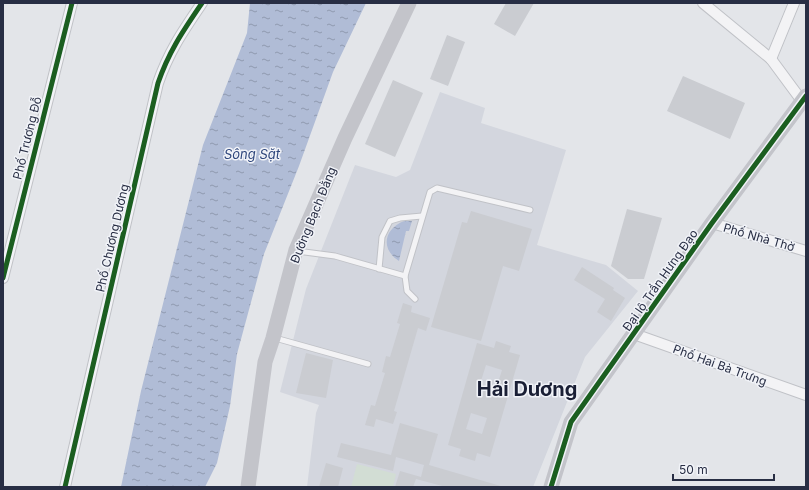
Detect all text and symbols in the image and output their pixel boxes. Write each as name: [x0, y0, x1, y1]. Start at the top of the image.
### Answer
street label: Phố Trương Đỗ: [9, 95, 45, 181]
water label: Sông Sặt: [224, 146, 281, 162]
street label: Đường Bạch Đằng: [287, 165, 339, 265]
street label: Phố Chương Dương: [92, 182, 132, 294]
street label: Phố Nhà Thờ: [722, 220, 796, 254]
street label: Đại lộ Trần Hưng Đạo: [619, 226, 701, 334]
street label: Phố Hai Bà Trưng: [671, 341, 769, 389]
district label: Hải Dương: [477, 377, 577, 401]
scale bar: [673, 456, 774, 482]
text: 50 m: [679, 462, 708, 477]

